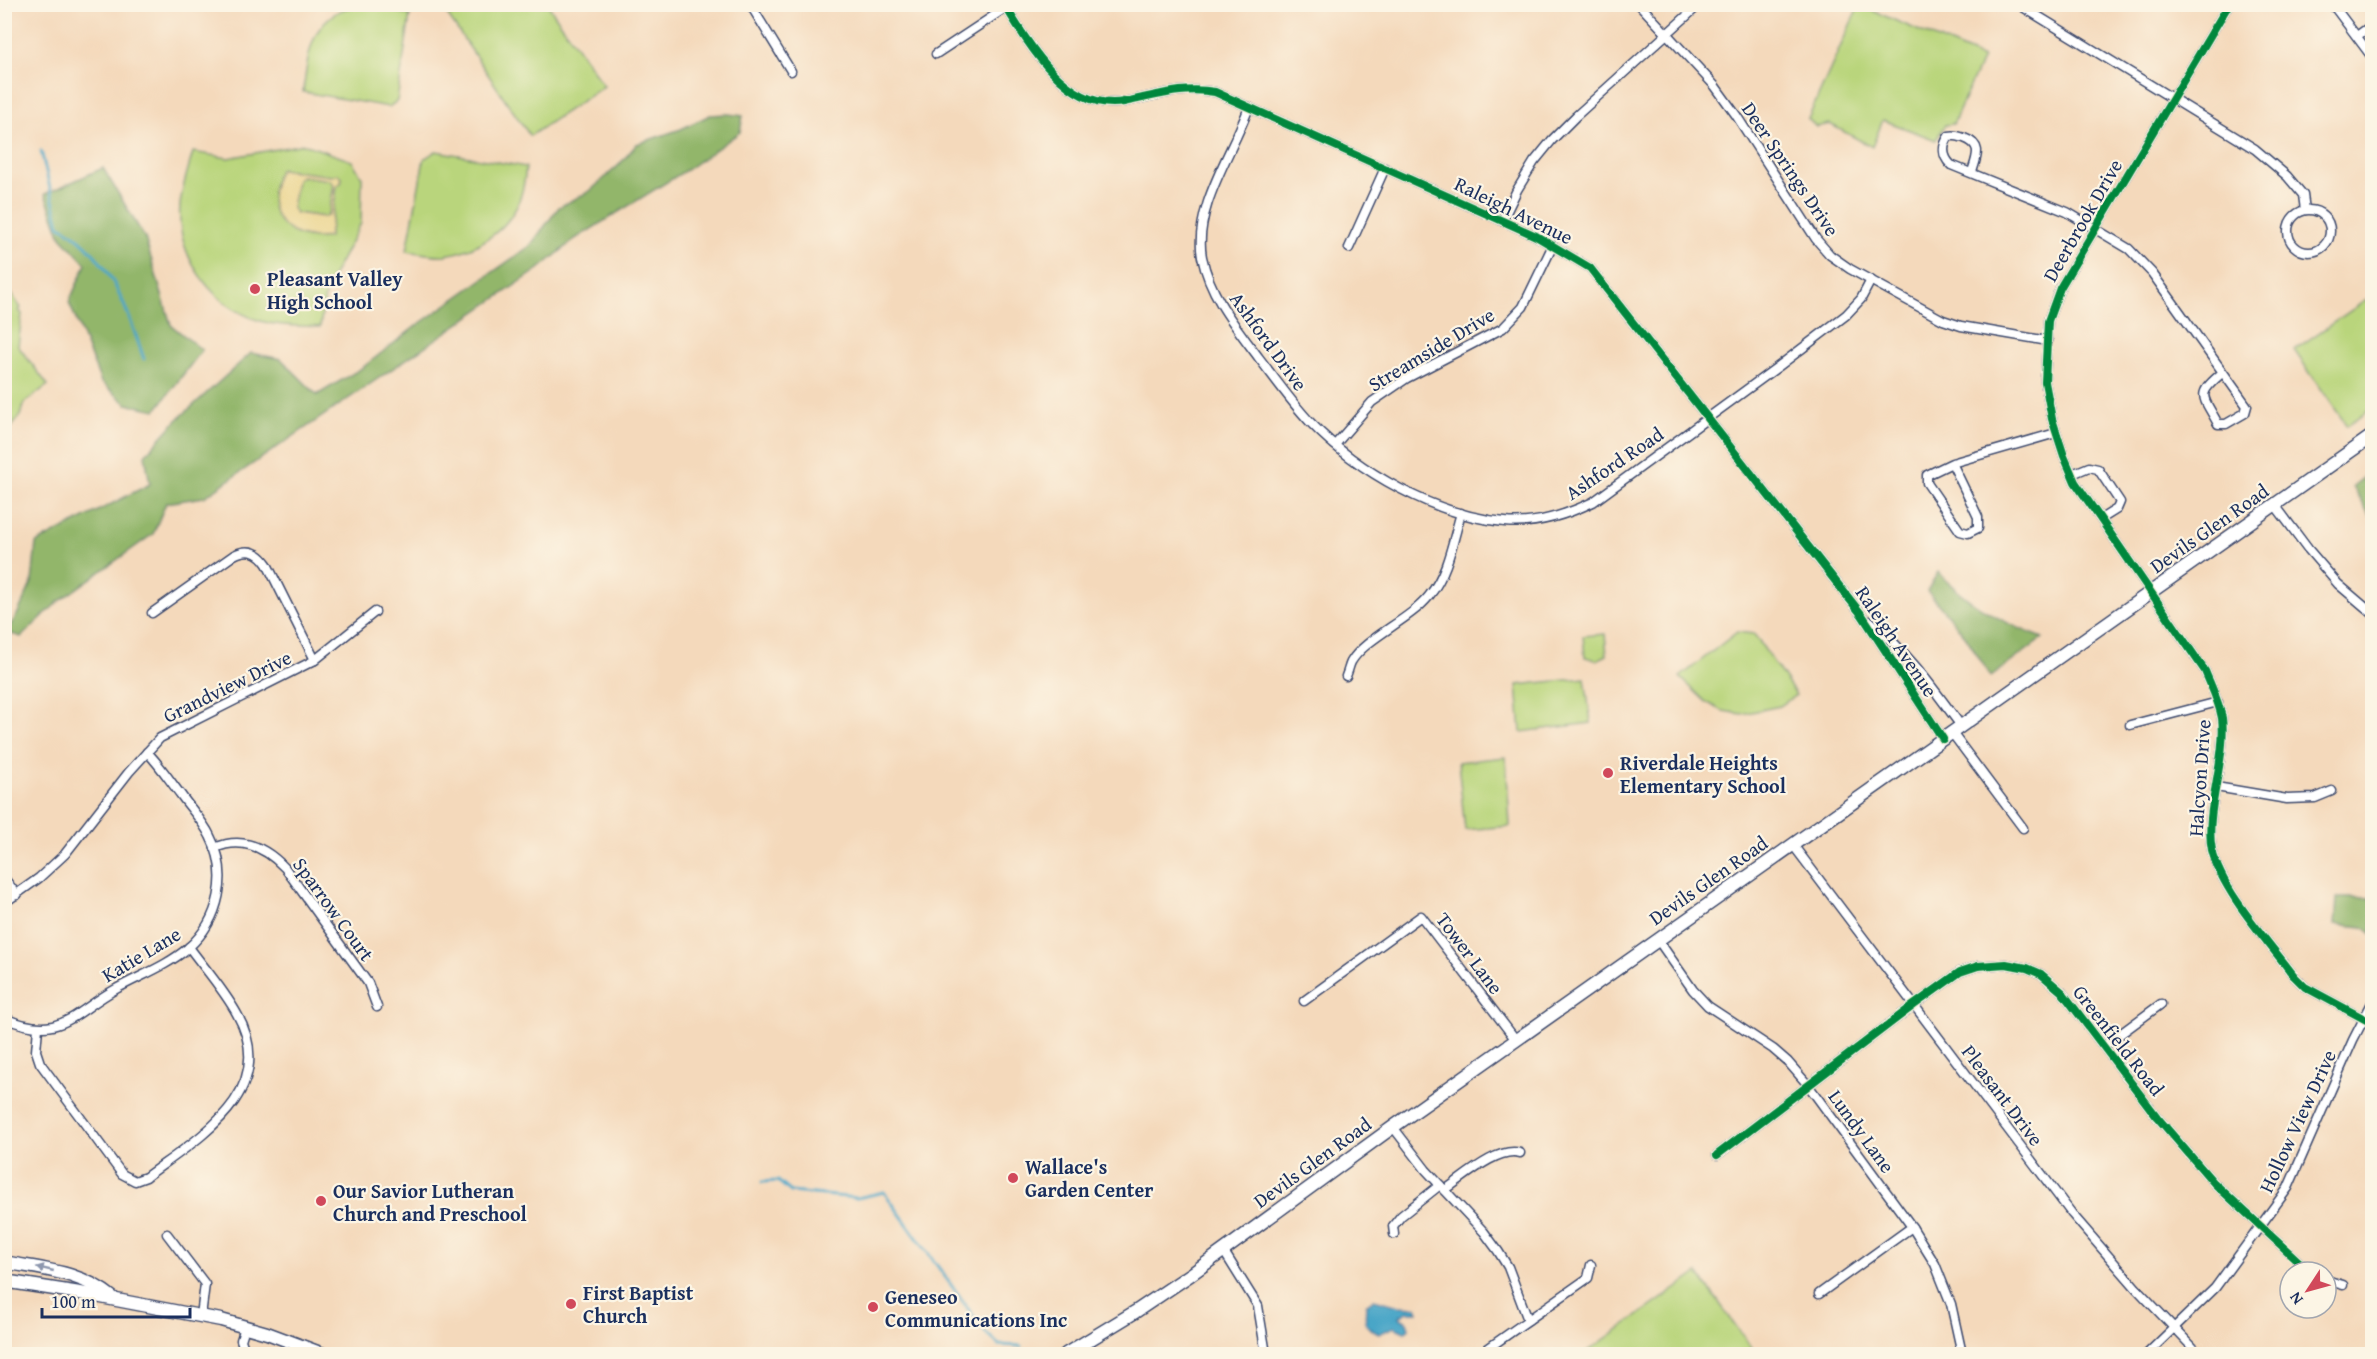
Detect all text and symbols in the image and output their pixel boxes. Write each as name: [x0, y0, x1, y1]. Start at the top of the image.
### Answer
street label: Deer Springs Drive: [1735, 96, 1847, 242]
street label: Deerbrook Drive: [2035, 153, 2129, 287]
street label: Raleigh Avenue: [1450, 169, 1578, 251]
place label: Pleasant Valley High School: [267, 264, 403, 316]
marker: Pleasant Valley High School: [248, 282, 262, 296]
street label: Ashford Drive: [1223, 286, 1315, 396]
street label: Streamside Drive: [1362, 300, 1500, 398]
street label: Ashford Road: [1559, 419, 1669, 507]
street label: Devils Glen Road: [2144, 476, 2275, 580]
street label: Raleigh Avenue: [1849, 580, 1945, 702]
street label: Grandview Drive: [158, 642, 296, 730]
street label: Halcyon Drive: [2180, 718, 2218, 838]
place label: Riverdale Heights Elementary School: [1620, 748, 1786, 800]
marker: Riverdale Heights Elementary School: [1601, 766, 1615, 780]
street label: Devils Glen Road: [1643, 828, 1774, 932]
street label: Sparrow Court: [286, 851, 382, 967]
street label: Tower Lane: [1430, 906, 1510, 1000]
street label: Katie Lane: [96, 919, 186, 989]
street label: Greenfield Road: [2066, 978, 2172, 1102]
street label: Pleasant Drive: [1955, 1038, 2051, 1152]
street label: Hollow View Drive: [2251, 1045, 2343, 1197]
street label: Lundy Lane: [1822, 1083, 1902, 1179]
street label: Devils Glen Road: [1247, 1109, 1377, 1215]
place label: Wallace's Garden Center: [1025, 1152, 1153, 1204]
marker: Wallace's Garden Center: [1006, 1171, 1020, 1185]
place label: Our Savior Lutheran Church and Preschool: [333, 1176, 527, 1228]
marker: Our Savior Lutheran Church and Preschool: [314, 1194, 328, 1208]
north arrow: [2278, 1260, 2338, 1320]
one-way arrow: [35, 1264, 54, 1273]
place label: First Baptist Church: [583, 1278, 694, 1330]
scale bar: [42, 1281, 190, 1319]
place label: Geneseo Communications Inc: [885, 1282, 1067, 1334]
text: N: [2283, 1287, 2309, 1310]
text: 100 m: [51, 1288, 96, 1315]
marker: First Baptist Church: [564, 1297, 578, 1311]
marker: Geneseo Communications Inc: [866, 1300, 880, 1314]

